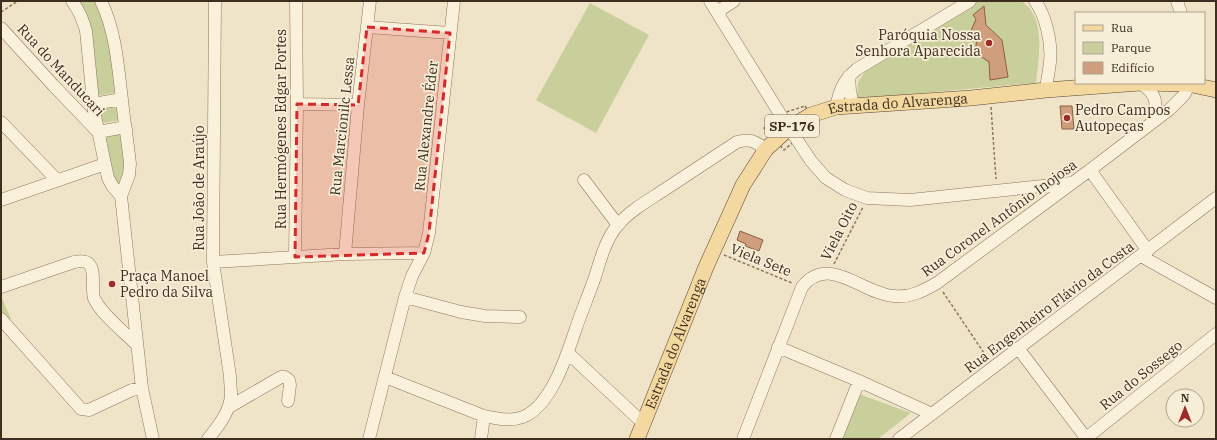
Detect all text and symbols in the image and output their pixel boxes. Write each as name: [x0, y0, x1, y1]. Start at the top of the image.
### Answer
legend: [1075, 12, 1205, 84]
street label: Rua do Manducari: [14, 20, 108, 120]
text: Rua: [1111, 20, 1133, 35]
place label: Paróquia Nossa Senhora Aparecida: [855, 26, 981, 60]
street label: Rua Hermógenes Edgar Portes: [272, 29, 290, 229]
marker: Paróquia Nossa Senhora Aparecida: [984, 38, 994, 48]
text: Parque: [1111, 40, 1151, 55]
street label: Rua Marcionilc Lessa: [326, 55, 358, 196]
street label: Rua Alexandre Éder: [409, 59, 442, 192]
text: Edifício: [1111, 60, 1155, 75]
street label: Estrada do Alvarenga: [826, 89, 969, 118]
place label: Pedro Campos Autopeças: [1075, 101, 1171, 135]
marker: Pedro Campos Autopeças: [1062, 113, 1072, 123]
road number: SP-176: [765, 115, 819, 137]
street label: Rua João de Araújo: [190, 125, 208, 251]
street label: Rua Coronel Antônio Inojosa: [918, 155, 1081, 281]
street label: Viela Oito: [817, 199, 861, 263]
street label: Rua Engenheiro Flávio da Costa: [961, 237, 1138, 377]
street label: Viela Sete: [728, 240, 794, 280]
place label: Praça Manoel Pedro da Silva: [120, 267, 214, 301]
street label: Estrada do Alvarenga: [641, 275, 710, 412]
marker: Praça Manoel Pedro da Silva: [107, 279, 117, 289]
street label: Rua do Sossego: [1096, 336, 1186, 414]
north arrow: [1165, 388, 1205, 428]
text: N: [1181, 391, 1190, 405]

